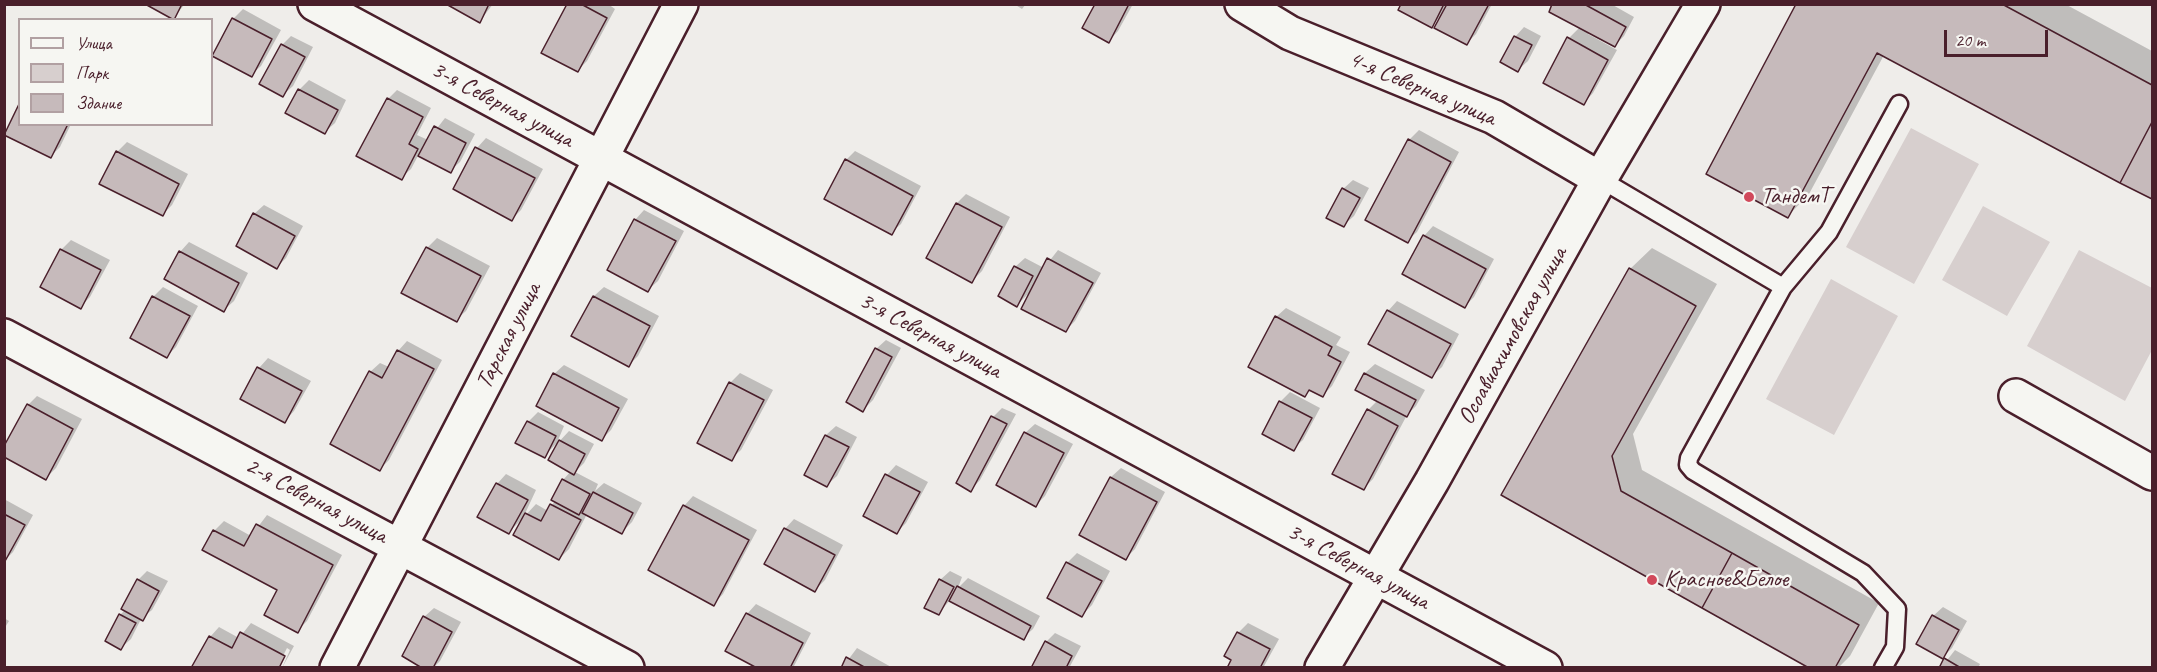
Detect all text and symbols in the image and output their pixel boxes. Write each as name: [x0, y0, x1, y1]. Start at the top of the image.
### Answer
legend: [18, 18, 213, 126]
scale bar: [1947, 18, 2050, 56]
text: 20 m: [1955, 29, 1986, 51]
text: Улица: [76, 32, 112, 54]
street label: 4-я Северная улица: [1344, 45, 1500, 133]
street label: 3-я Северная улица: [426, 55, 578, 155]
text: Парк: [76, 62, 108, 84]
text: Здание: [76, 92, 121, 114]
place label: ТандемТ: [1761, 183, 1829, 211]
marker: ТандемТ: [1742, 190, 1756, 204]
street label: Осоавиахимовская улица: [1452, 242, 1574, 430]
street label: Тарская улица: [470, 278, 548, 394]
street label: 3-я Северная улица: [854, 286, 1006, 386]
street label: 2-я Северная улица: [240, 451, 392, 551]
street label: 3-я Северная улица: [1282, 517, 1434, 617]
place label: Красное&Белое: [1664, 566, 1788, 594]
marker: Красное&Белое: [1645, 573, 1659, 587]

